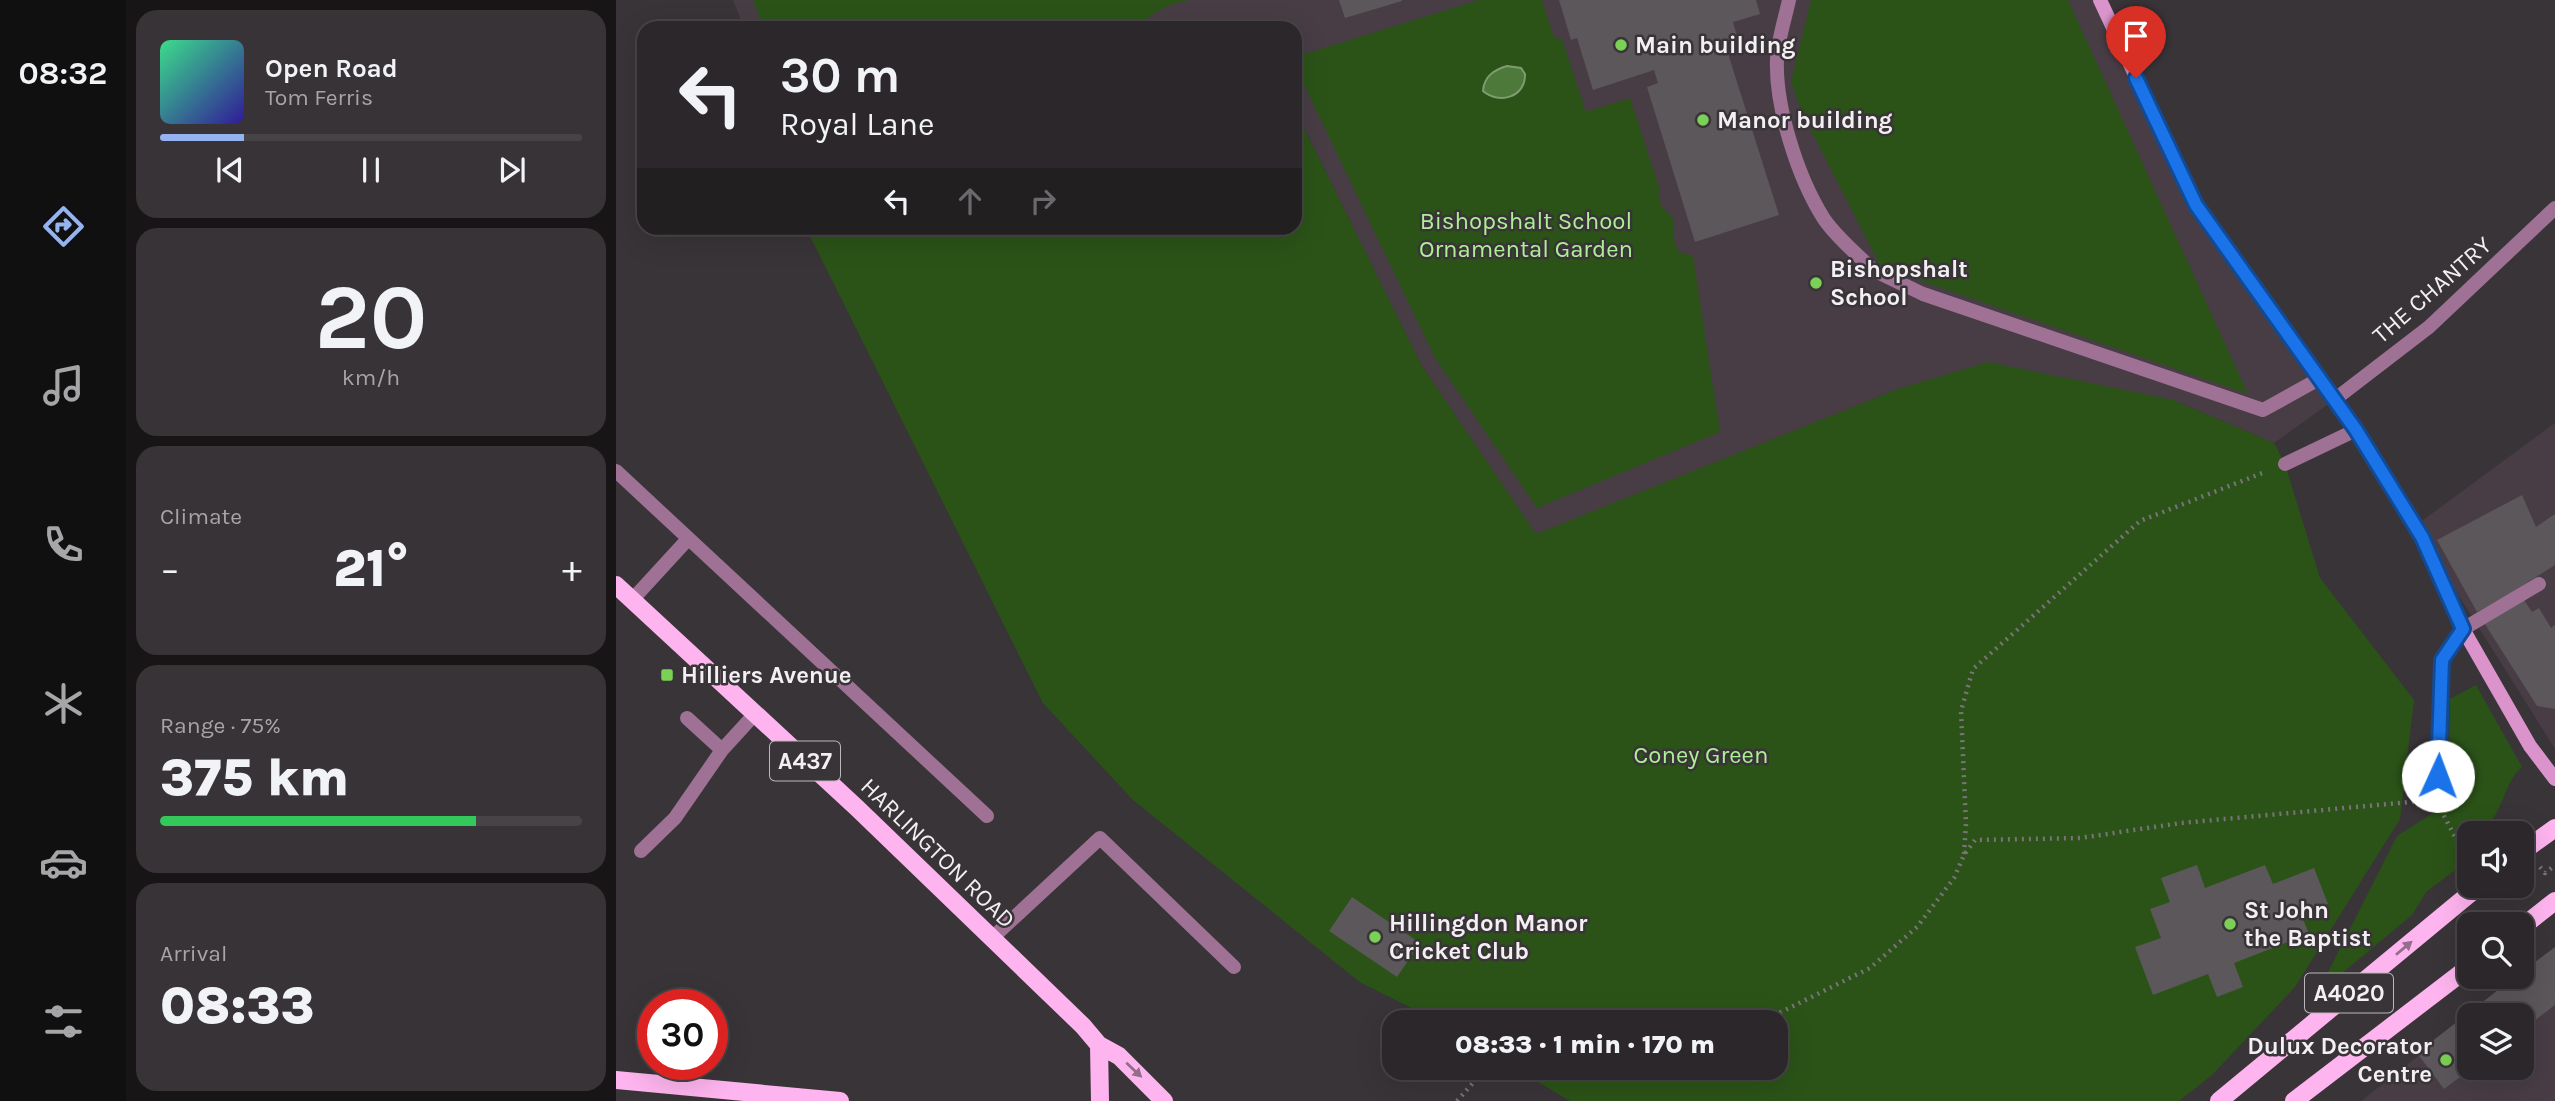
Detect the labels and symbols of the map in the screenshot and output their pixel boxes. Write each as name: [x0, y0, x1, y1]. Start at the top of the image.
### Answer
pin: [2106, 6, 2166, 78]
place label: Main building: [1635, 31, 1795, 59]
marker: Main building: [1613, 37, 1629, 53]
place label: Manor building: [1717, 106, 1893, 134]
marker: Manor building: [1695, 112, 1711, 128]
park label: Bishopshalt School Ornamental Garden: [1419, 207, 1633, 263]
street label: THE CHANTRY: [2367, 231, 2497, 349]
place label: Bishopshalt School: [1830, 255, 1968, 311]
marker: Bishopshalt School: [1808, 275, 1824, 291]
place label: Hilliers Avenue: [681, 661, 852, 689]
marker: Hilliers Avenue: [659, 667, 675, 683]
position arrow: [2401, 739, 2475, 813]
road number: A437: [770, 741, 840, 780]
park label: Coney Green: [1634, 741, 1768, 769]
street label: HARLINGTON ROAD: [855, 772, 1021, 934]
place label: St John the Baptist: [2244, 896, 2371, 952]
place label: Hillingdon Manor Cricket Club: [1389, 909, 1588, 965]
marker: St John the Baptist: [2222, 916, 2238, 932]
marker: Hillingdon Manor Cricket Club: [1367, 929, 1383, 945]
one-way arrow: [2395, 941, 2412, 956]
road number: A4020: [2305, 974, 2393, 1012]
speed limit sign: 30: [637, 989, 728, 1080]
place label: Dulux Decorator Centre: [2247, 1032, 2433, 1088]
marker: Dulux Decorator Centre: [2438, 1052, 2454, 1068]
one-way arrow: [1125, 1062, 1143, 1078]

